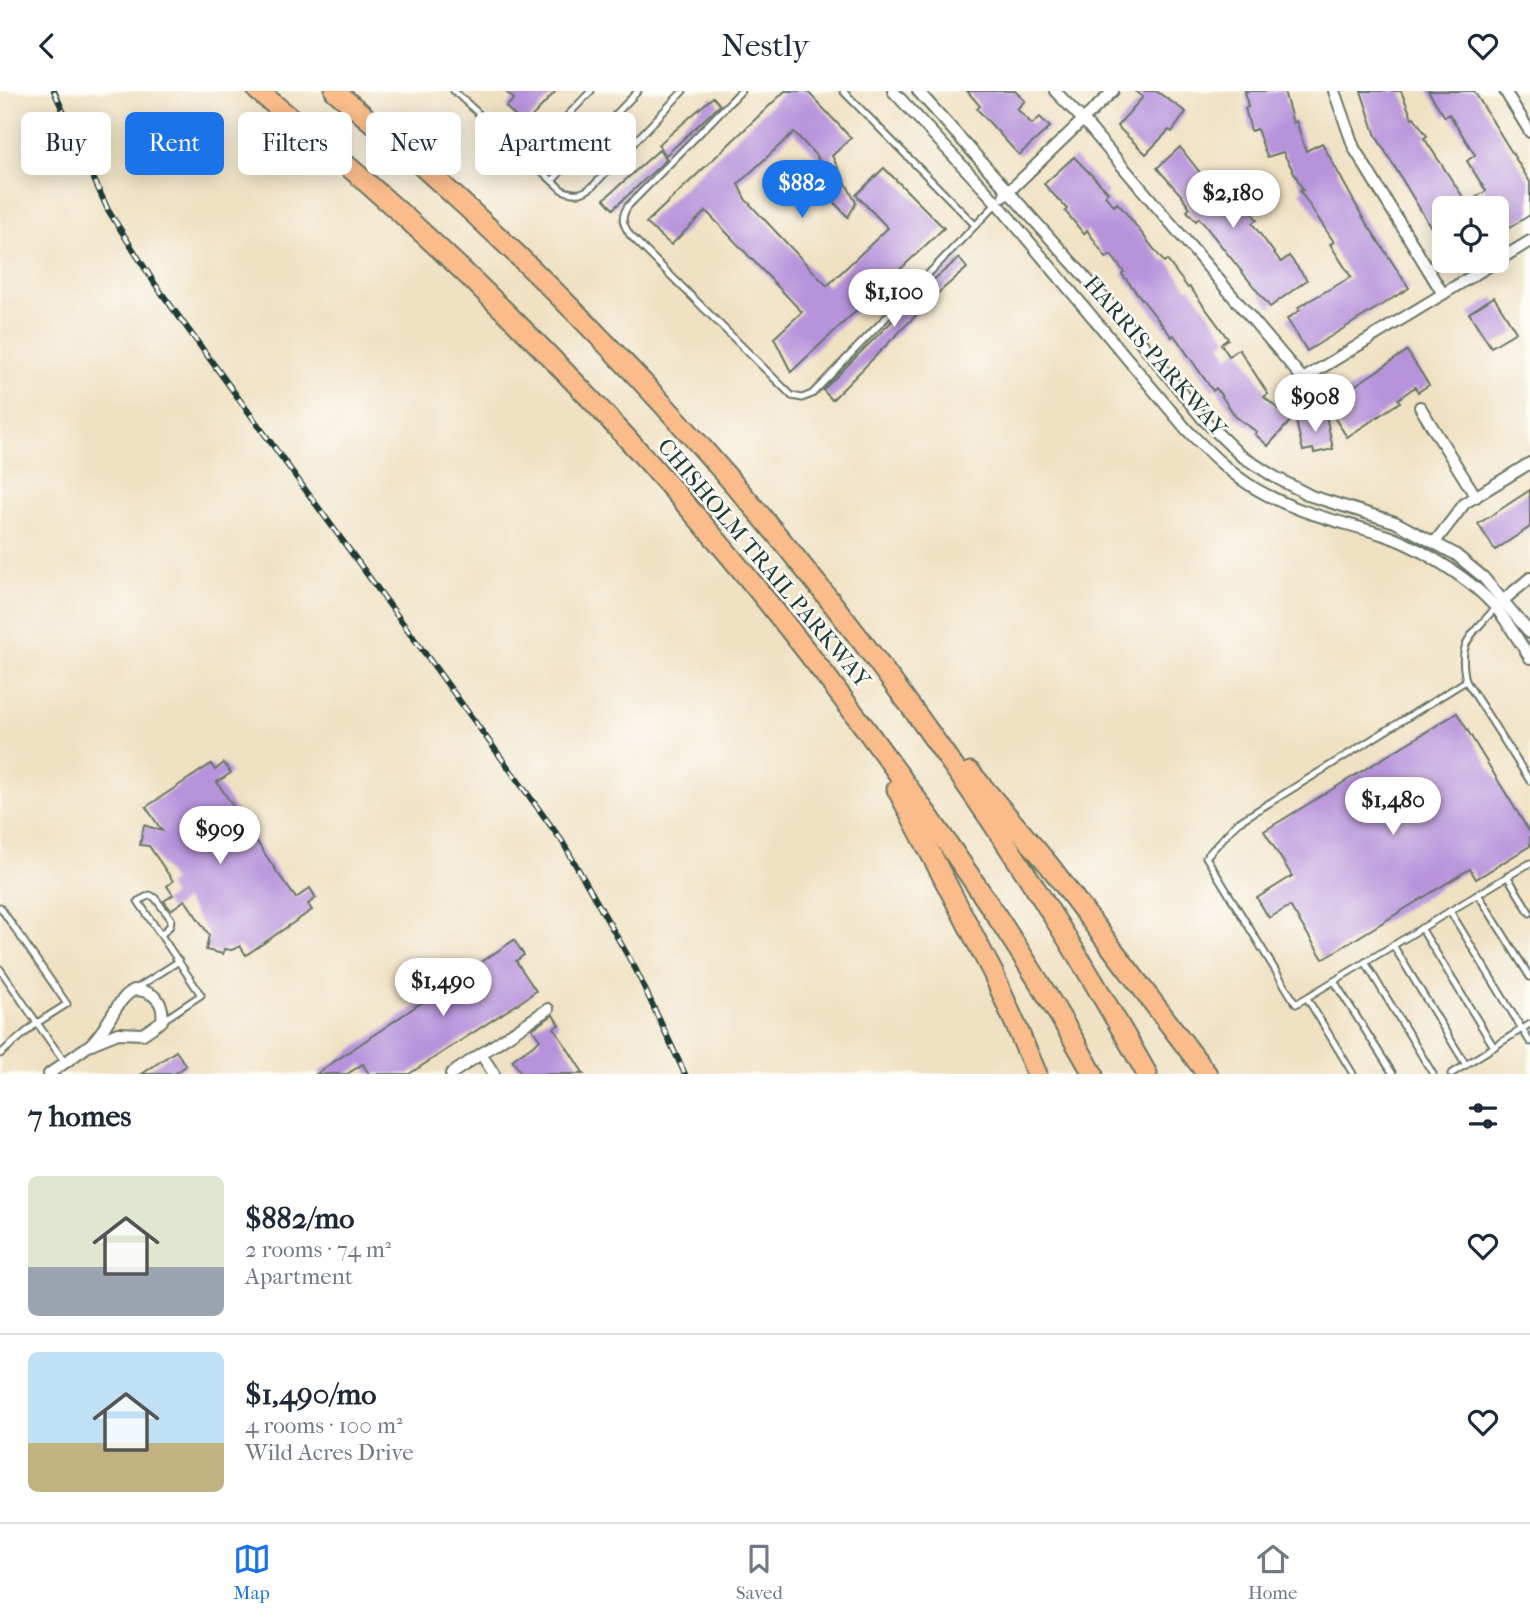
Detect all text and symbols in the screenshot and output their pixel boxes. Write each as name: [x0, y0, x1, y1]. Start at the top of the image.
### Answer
icon: back: [28, 27, 66, 65]
text: Nestly: [721, 27, 809, 64]
icon: heart: [1464, 27, 1502, 65]
chip: Buy: [21, 112, 111, 175]
chip: Rent: [125, 112, 224, 175]
chip: Filters: [238, 112, 352, 175]
chip: New: [366, 112, 461, 175]
chip: Apartment: [475, 112, 636, 175]
pin: $882: [761, 160, 843, 220]
text: $882: [778, 169, 826, 196]
pin: $2,180: [1176, 171, 1290, 230]
text: $2,180: [1202, 179, 1264, 206]
map controls: [1432, 196, 1509, 273]
button: locate: [1432, 196, 1509, 273]
pin: $1,100: [837, 269, 951, 329]
street label: HARRIS PARKWAY: [1078, 270, 1233, 443]
text: $1,100: [864, 278, 924, 305]
pin: $908: [1274, 375, 1356, 434]
text: $908: [1291, 383, 1339, 410]
street label: CHISHOLM TRAIL PARKWAY: [652, 433, 877, 694]
pin: $1,480: [1336, 777, 1450, 837]
text: $1,480: [1361, 786, 1425, 813]
pin: $909: [179, 807, 261, 866]
text: $909: [195, 815, 245, 842]
pin: $1,490: [386, 958, 500, 1018]
text: $1,490: [411, 967, 475, 994]
icon: filters: [1464, 1097, 1502, 1135]
text: 7 homes: [28, 1099, 131, 1134]
text: $882/mo: [245, 1201, 354, 1236]
icon: home: [84, 1204, 168, 1288]
icon: heart: [1464, 1227, 1502, 1265]
text: 2 rooms · 74 m²: [245, 1236, 391, 1263]
text: Apartment: [245, 1263, 353, 1290]
text: $1,490/mo: [245, 1377, 377, 1412]
icon: home: [84, 1380, 168, 1464]
icon: heart: [1464, 1403, 1502, 1441]
text: 4 rooms · 100 m²: [245, 1412, 403, 1439]
text: Wild Acres Drive: [245, 1439, 414, 1466]
tab: Map: [233, 1540, 271, 1604]
tab: Saved: [736, 1540, 783, 1604]
tab: Home: [1248, 1540, 1297, 1604]

